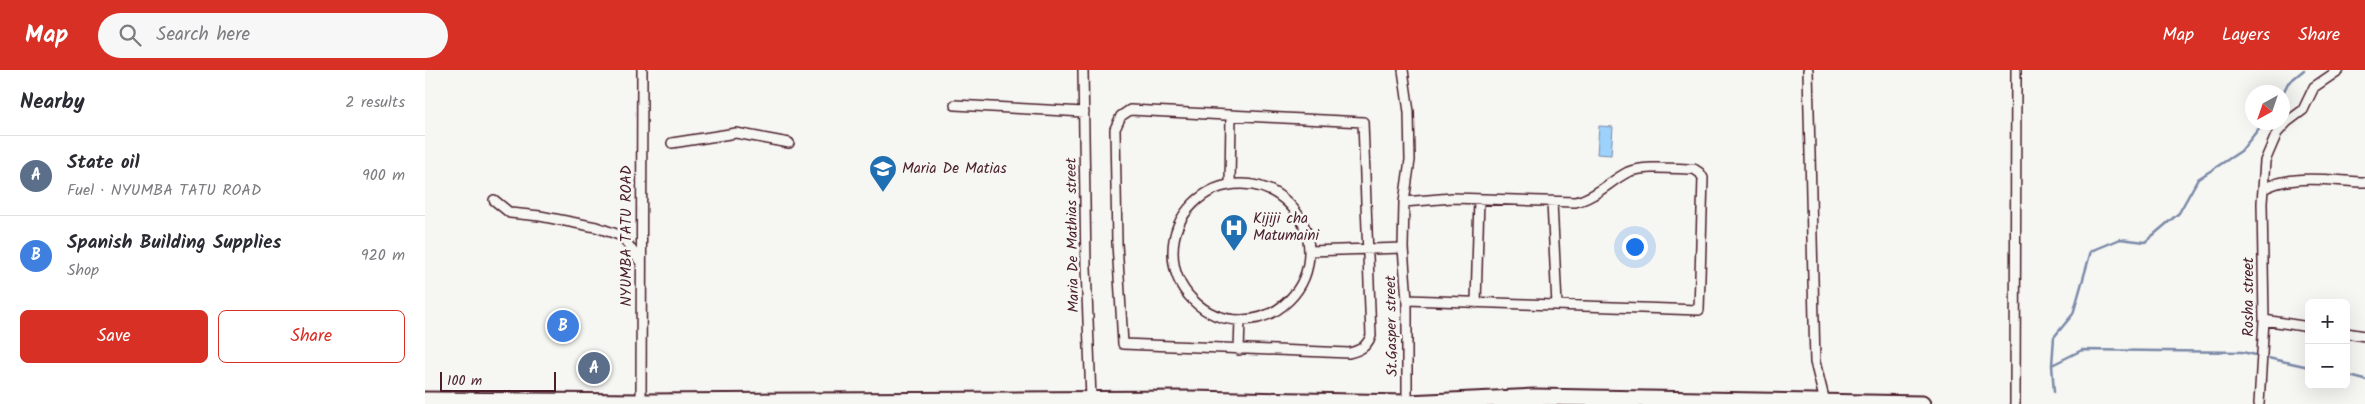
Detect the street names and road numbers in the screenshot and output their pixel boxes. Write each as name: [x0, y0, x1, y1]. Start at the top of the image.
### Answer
street label: Maria De Mathias street: [1060, 157, 1086, 313]
street label: NYUMBA TATU ROAD: [615, 165, 639, 307]
street label: Rosha street: [2237, 257, 2261, 337]
street label: St.Gasper street: [1379, 275, 1405, 377]

